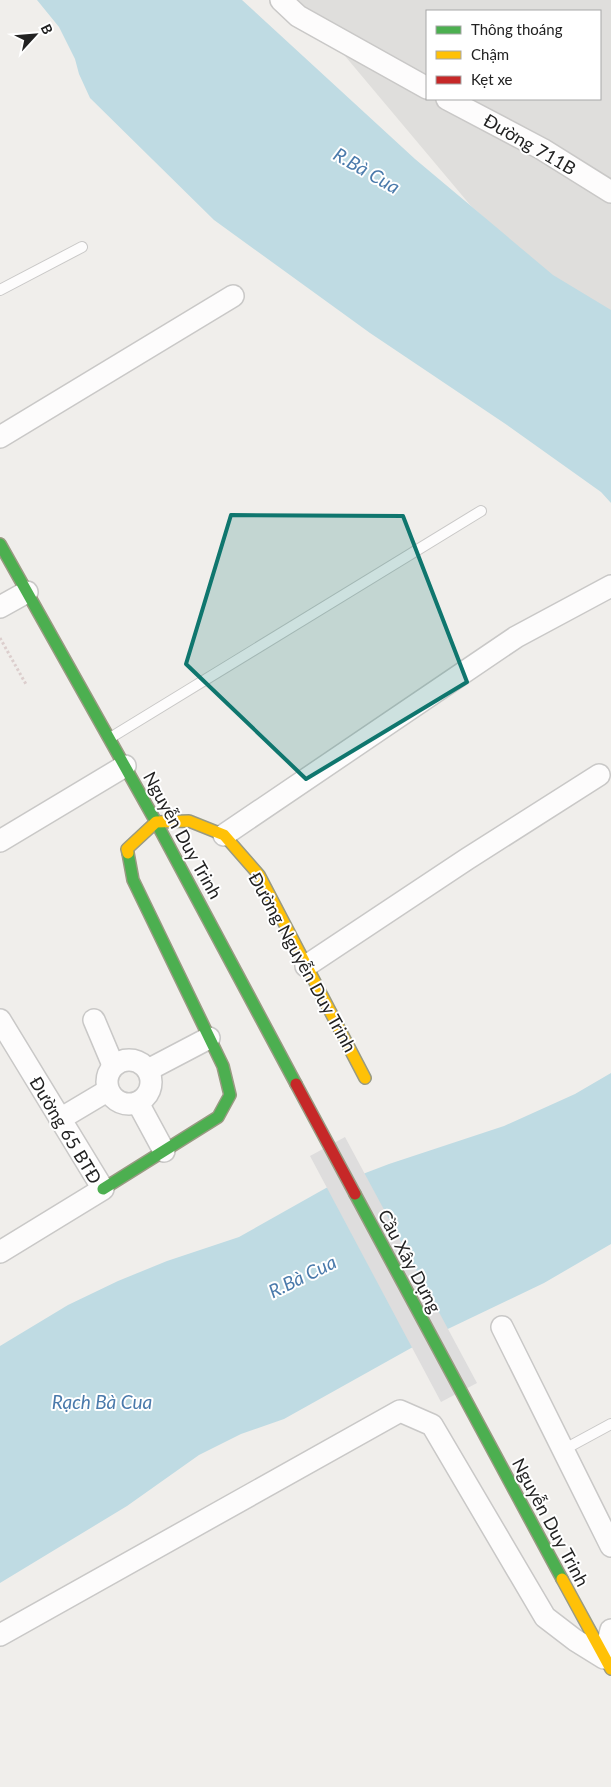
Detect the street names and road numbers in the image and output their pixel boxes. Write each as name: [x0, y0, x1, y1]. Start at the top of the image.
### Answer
street label: Đường 711B: [480, 109, 580, 179]
street label: Nguyễn Duy Trinh: [139, 768, 227, 902]
street label: Đường Nguyễn Duy Trinh: [244, 868, 362, 1056]
street label: Đường 65 BTĐ: [25, 1072, 107, 1188]
street label: Cầu Xây Dựng: [374, 1206, 446, 1316]
street label: Nguyễn Duy Trinh: [508, 1454, 594, 1590]

